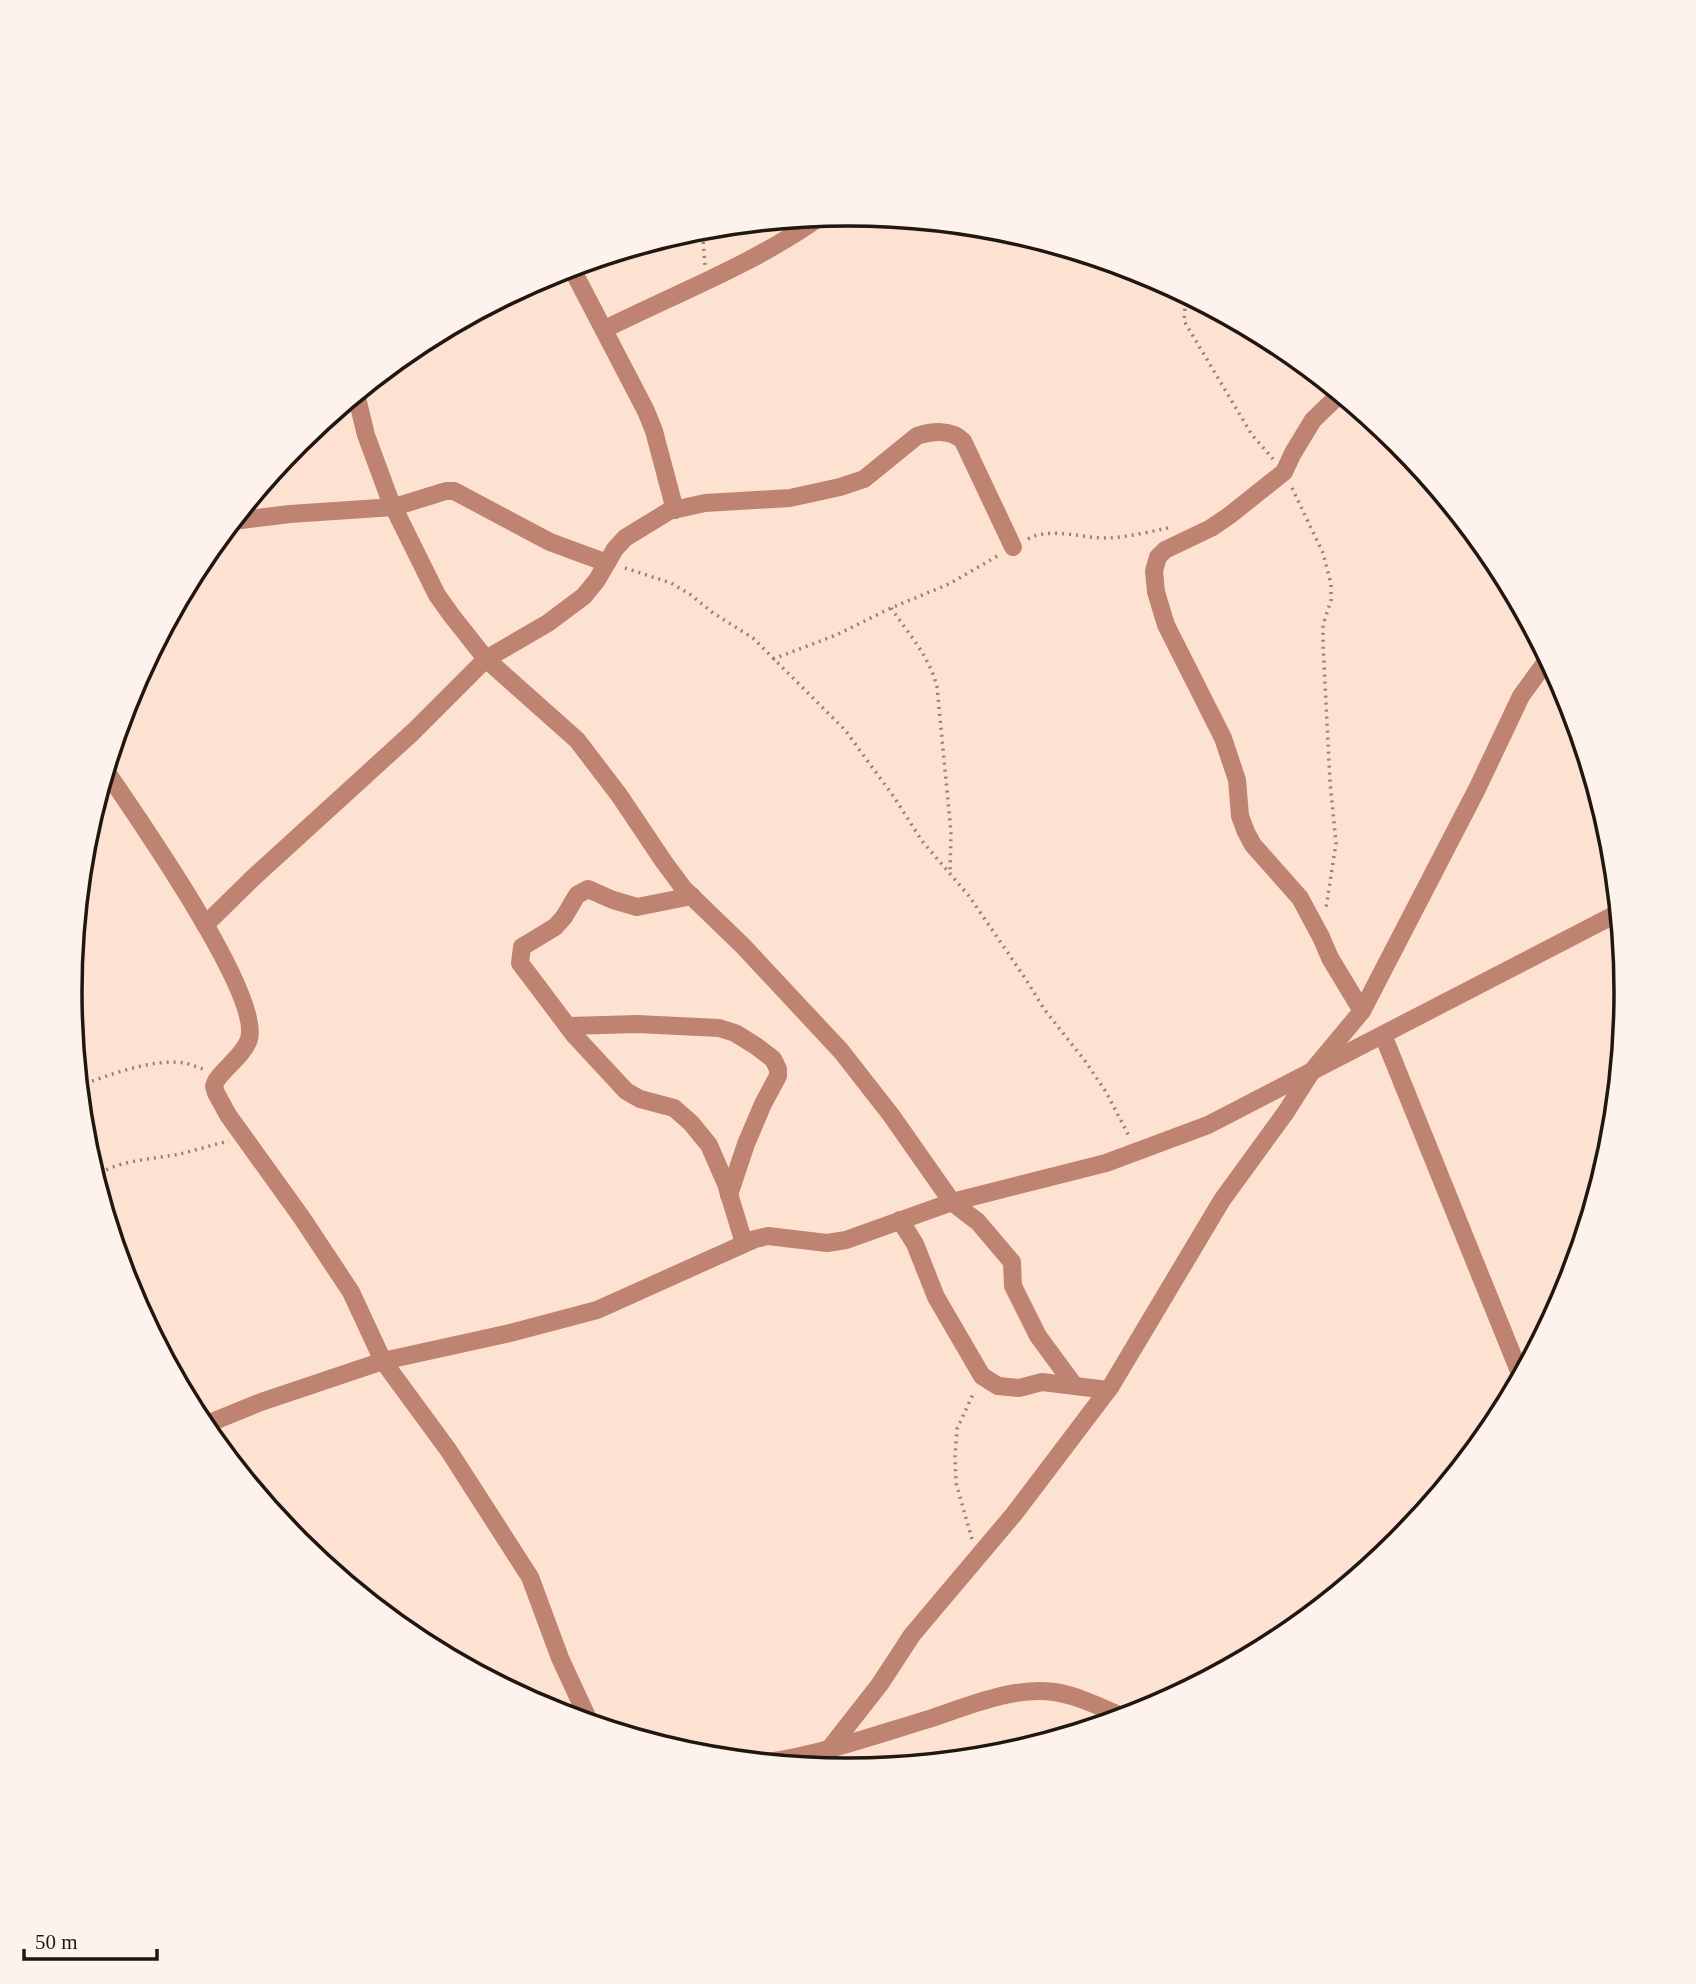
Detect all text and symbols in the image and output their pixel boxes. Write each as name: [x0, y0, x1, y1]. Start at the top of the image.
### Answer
scale bar: [24, 1918, 158, 1962]
text: 50 m: [35, 1930, 78, 1954]

